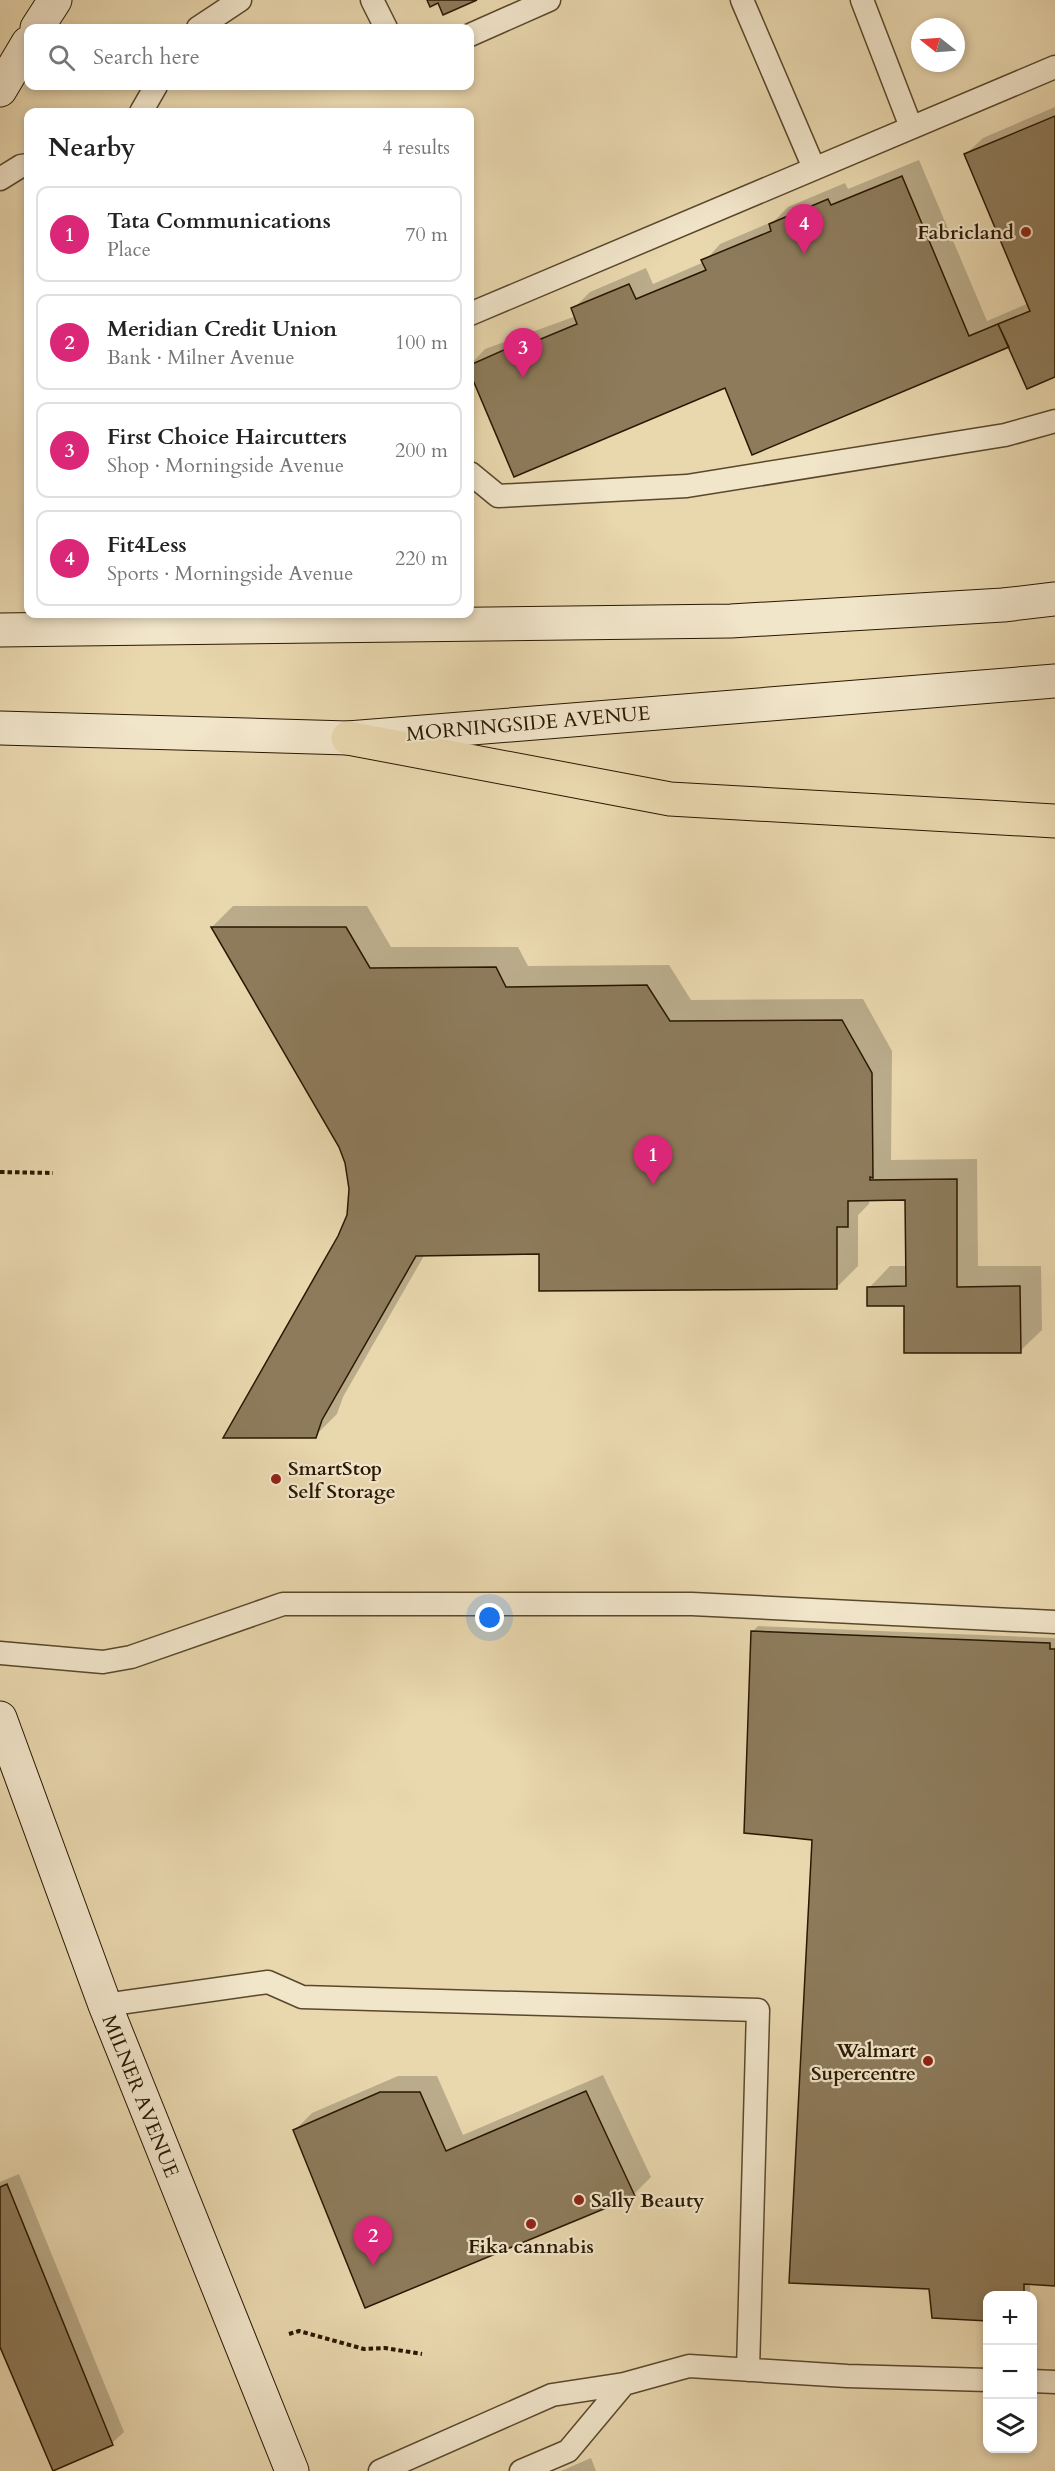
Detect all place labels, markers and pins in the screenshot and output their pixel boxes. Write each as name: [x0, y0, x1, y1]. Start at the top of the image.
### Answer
pin: 4: [784, 204, 824, 254]
place label: Fabricland: [917, 219, 1015, 246]
marker: Fabricland: [1019, 225, 1033, 239]
pin: 3: [504, 328, 542, 378]
pin: 1: [634, 1136, 672, 1185]
place label: SmartStop Self Storage: [288, 1455, 396, 1505]
marker: SmartStop Self Storage: [269, 1472, 283, 1486]
place label: Walmart Supercentre: [811, 2037, 916, 2087]
marker: Walmart Supercentre: [921, 2054, 935, 2068]
place label: Sally Beauty: [591, 2187, 705, 2214]
marker: Sally Beauty: [572, 2193, 586, 2207]
pin: 2: [354, 2216, 392, 2266]
marker: Fika cannabis: [524, 2217, 538, 2231]
place label: Fika cannabis: [468, 2233, 594, 2260]

